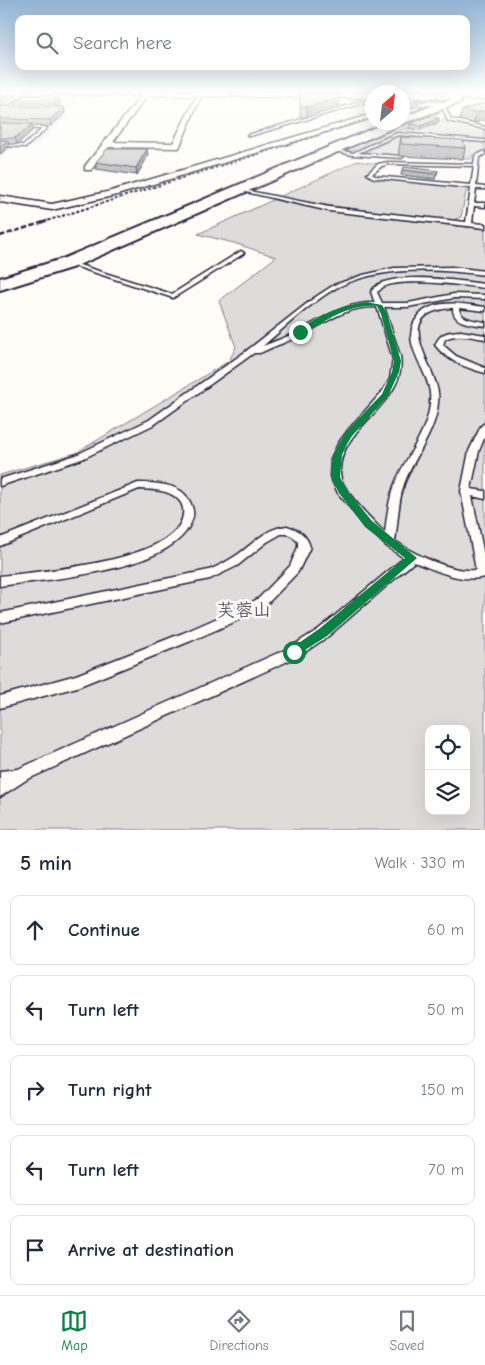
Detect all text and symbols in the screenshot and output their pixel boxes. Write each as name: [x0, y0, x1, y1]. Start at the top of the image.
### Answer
search box: [15, 15, 470, 70]
icon: search: [33, 29, 61, 57]
text: Search here: [73, 32, 172, 54]
north arrow: [365, 85, 410, 130]
route end: [289, 321, 312, 344]
park label: 芙蓉山: [217, 600, 271, 621]
route start: [283, 641, 306, 664]
map controls: [425, 725, 470, 815]
button: locate: [425, 725, 470, 770]
button: layers: [425, 770, 470, 815]
text: 5 min: [20, 851, 72, 875]
text: Walk · 330 m: [375, 854, 465, 872]
icon: ahead: [21, 916, 49, 944]
text: Continue: [68, 919, 140, 941]
text: 60 m: [427, 921, 464, 939]
icon: left: [21, 996, 49, 1024]
text: Turn left: [68, 999, 139, 1021]
text: 50 m: [427, 1001, 464, 1019]
icon: right: [21, 1076, 49, 1104]
text: Turn right: [68, 1079, 152, 1101]
text: 150 m: [421, 1081, 464, 1099]
icon: left: [21, 1156, 49, 1184]
text: Turn left: [68, 1159, 139, 1181]
text: 70 m: [428, 1161, 464, 1179]
icon: arrive: [21, 1236, 49, 1264]
text: Arrive at destination: [68, 1239, 234, 1261]
tab: Map: [60, 1307, 88, 1354]
tab: Directions: [209, 1307, 269, 1354]
tab: Saved: [390, 1307, 425, 1354]

